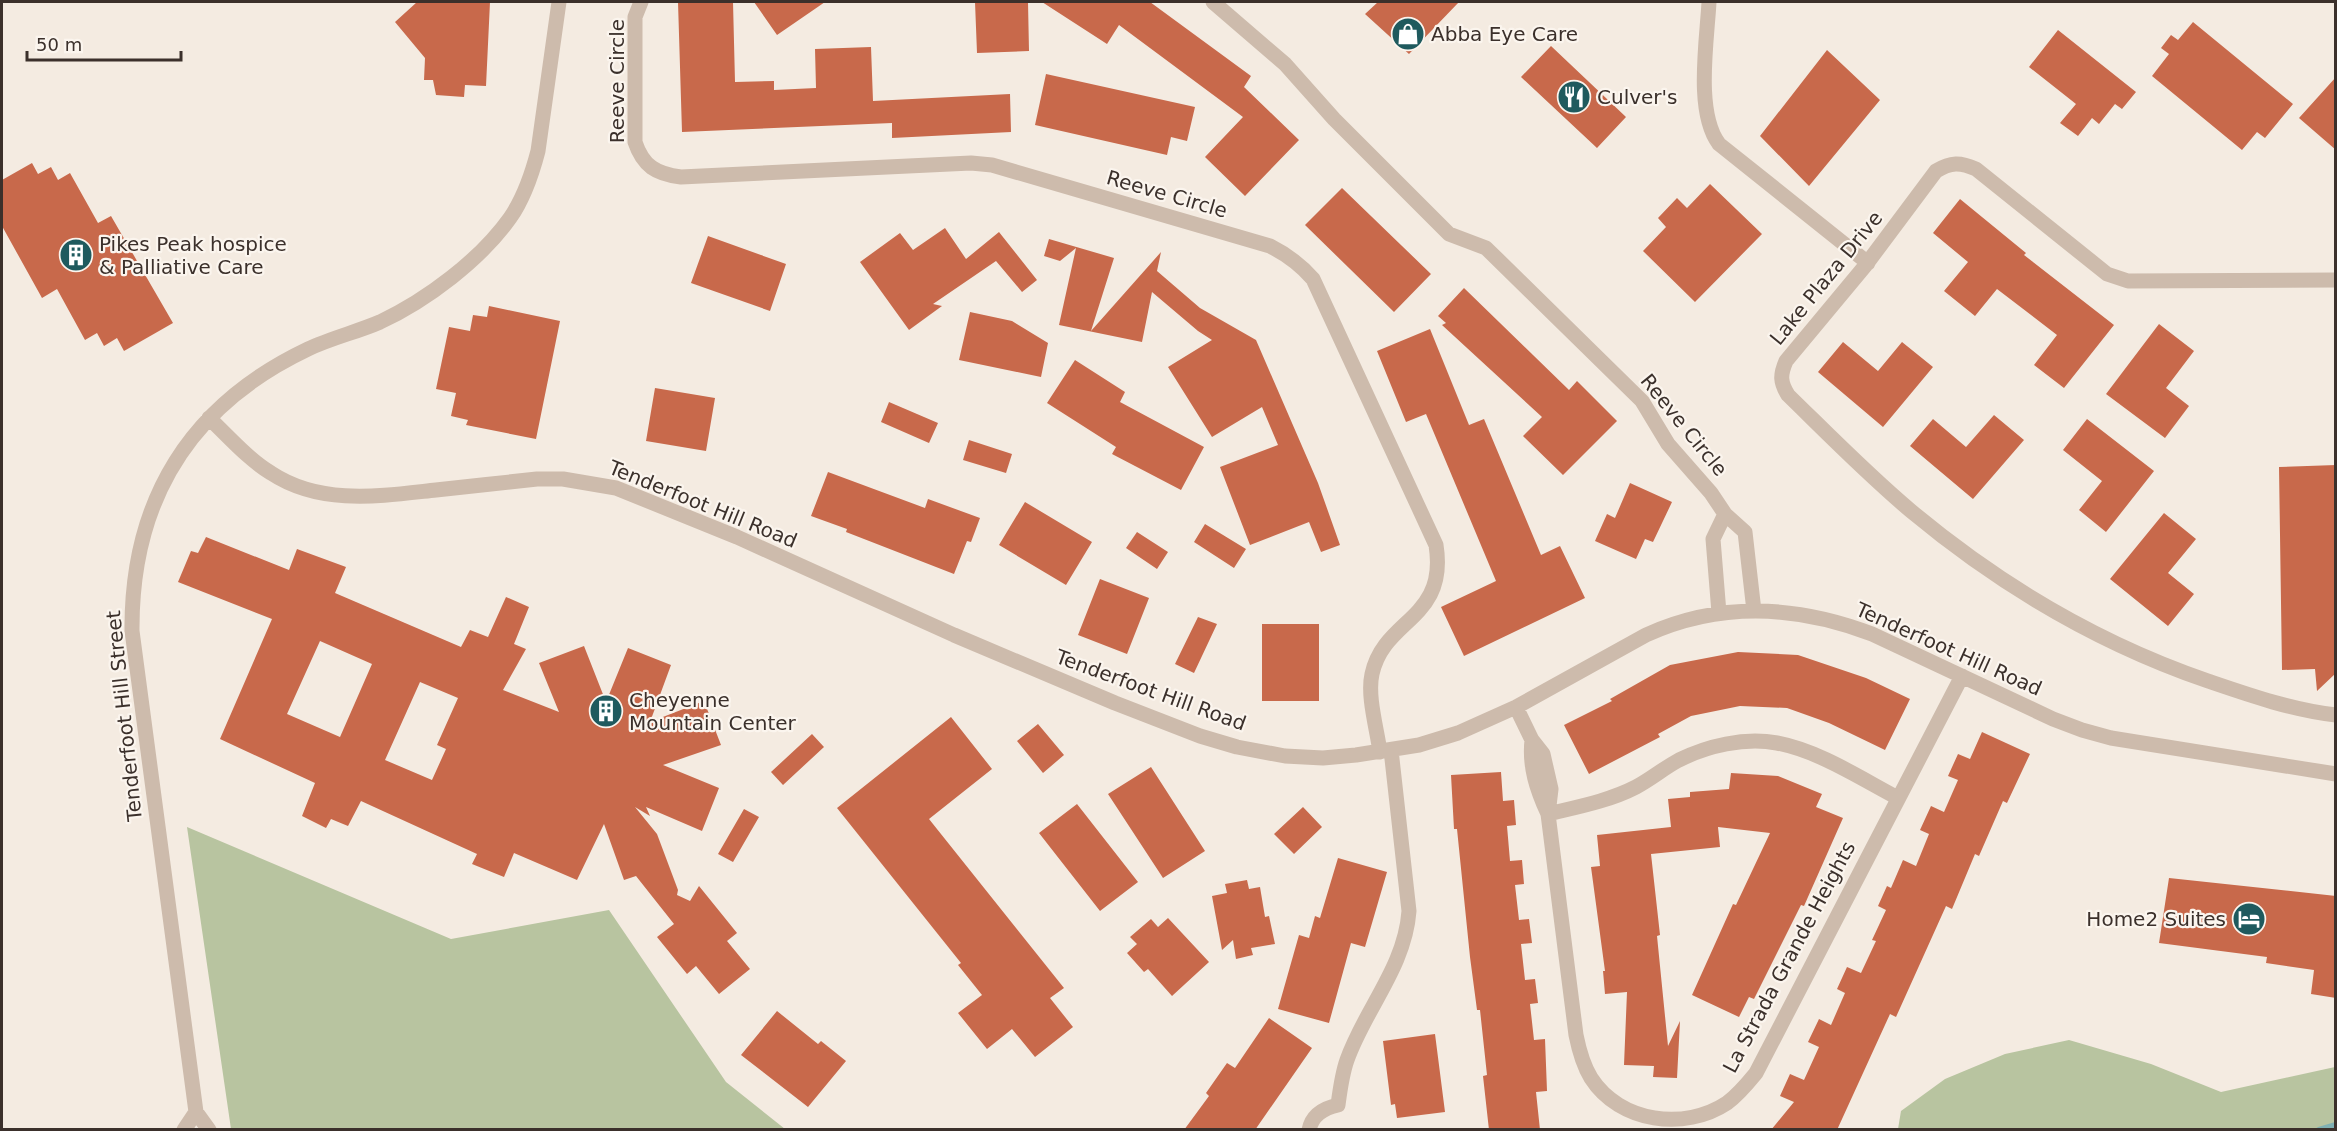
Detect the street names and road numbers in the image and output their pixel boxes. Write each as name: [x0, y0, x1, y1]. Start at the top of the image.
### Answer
street label: Reeve Circle: [605, 19, 629, 143]
street label: Reeve Circle: [1104, 165, 1230, 223]
street label: Lake Plaza Drive: [1765, 206, 1887, 350]
street label: Reeve Circle: [1636, 369, 1732, 481]
street label: Tenderfoot Hill Road: [604, 455, 801, 553]
street label: Tenderfoot Hill Road: [1851, 597, 2046, 701]
street label: Tenderfoot Hill Street: [101, 609, 147, 823]
street label: Tenderfoot Hill Road: [1052, 644, 1250, 736]
street label: La Strada Grande Heights: [1718, 837, 1860, 1077]

